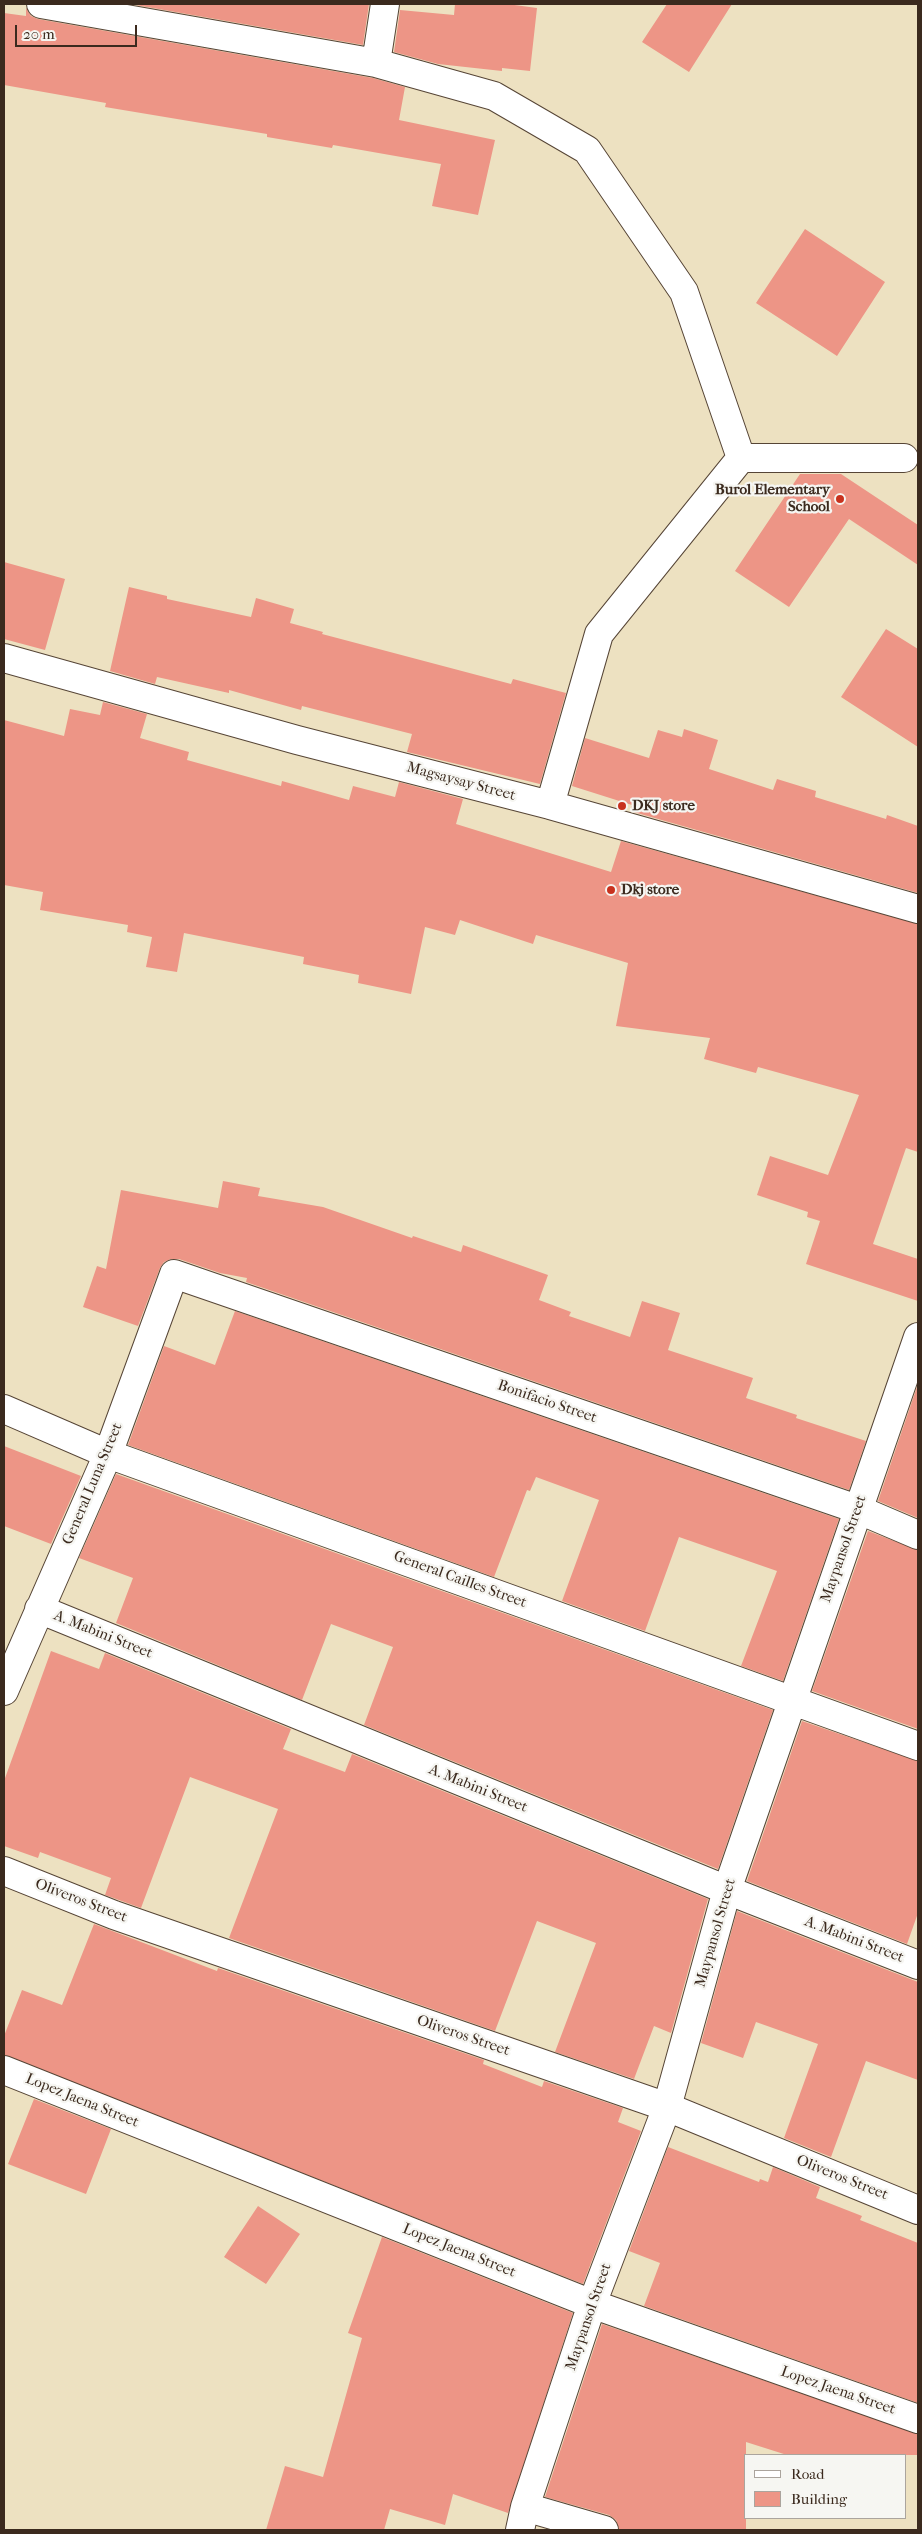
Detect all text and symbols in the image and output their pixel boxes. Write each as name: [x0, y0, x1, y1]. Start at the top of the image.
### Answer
scale bar: [18, 15, 140, 47]
text: 20 m: [23, 25, 55, 43]
place label: Burol Elementary School: [715, 481, 830, 516]
marker: Burol Elementary School: [834, 493, 846, 505]
street label: Magsaysay Street: [405, 759, 517, 805]
place label: DKJ store: [632, 797, 695, 815]
marker: DKJ store: [616, 800, 628, 812]
place label: Dkj store: [621, 881, 679, 899]
marker: Dkj store: [605, 884, 617, 896]
street label: Bonifacio Street: [495, 1377, 599, 1427]
street label: General Luna Street: [59, 1420, 127, 1548]
street label: Maypansol Street: [817, 1493, 871, 1605]
street label: General Cailles Street: [391, 1548, 529, 1612]
street label: A. Mabini Street: [51, 1607, 155, 1663]
street label: A. Mabini Street: [426, 1761, 530, 1817]
street label: Oliveros Street: [32, 1875, 130, 1927]
street label: Maypansol Street: [692, 1877, 740, 1989]
street label: A. Mabini Street: [802, 1913, 906, 1967]
street label: Oliveros Street: [414, 2012, 512, 2060]
street label: Lopez Jaena Street: [23, 2070, 141, 2132]
street label: Oliveros Street: [794, 2151, 890, 2205]
street label: Lopez Jaena Street: [400, 2220, 518, 2282]
street label: Maypansol Street: [562, 2261, 616, 2373]
street label: Lopez Jaena Street: [778, 2363, 898, 2419]
legend: [744, 2454, 907, 2519]
text: Road: [791, 2465, 824, 2483]
text: Building: [791, 2490, 847, 2508]

